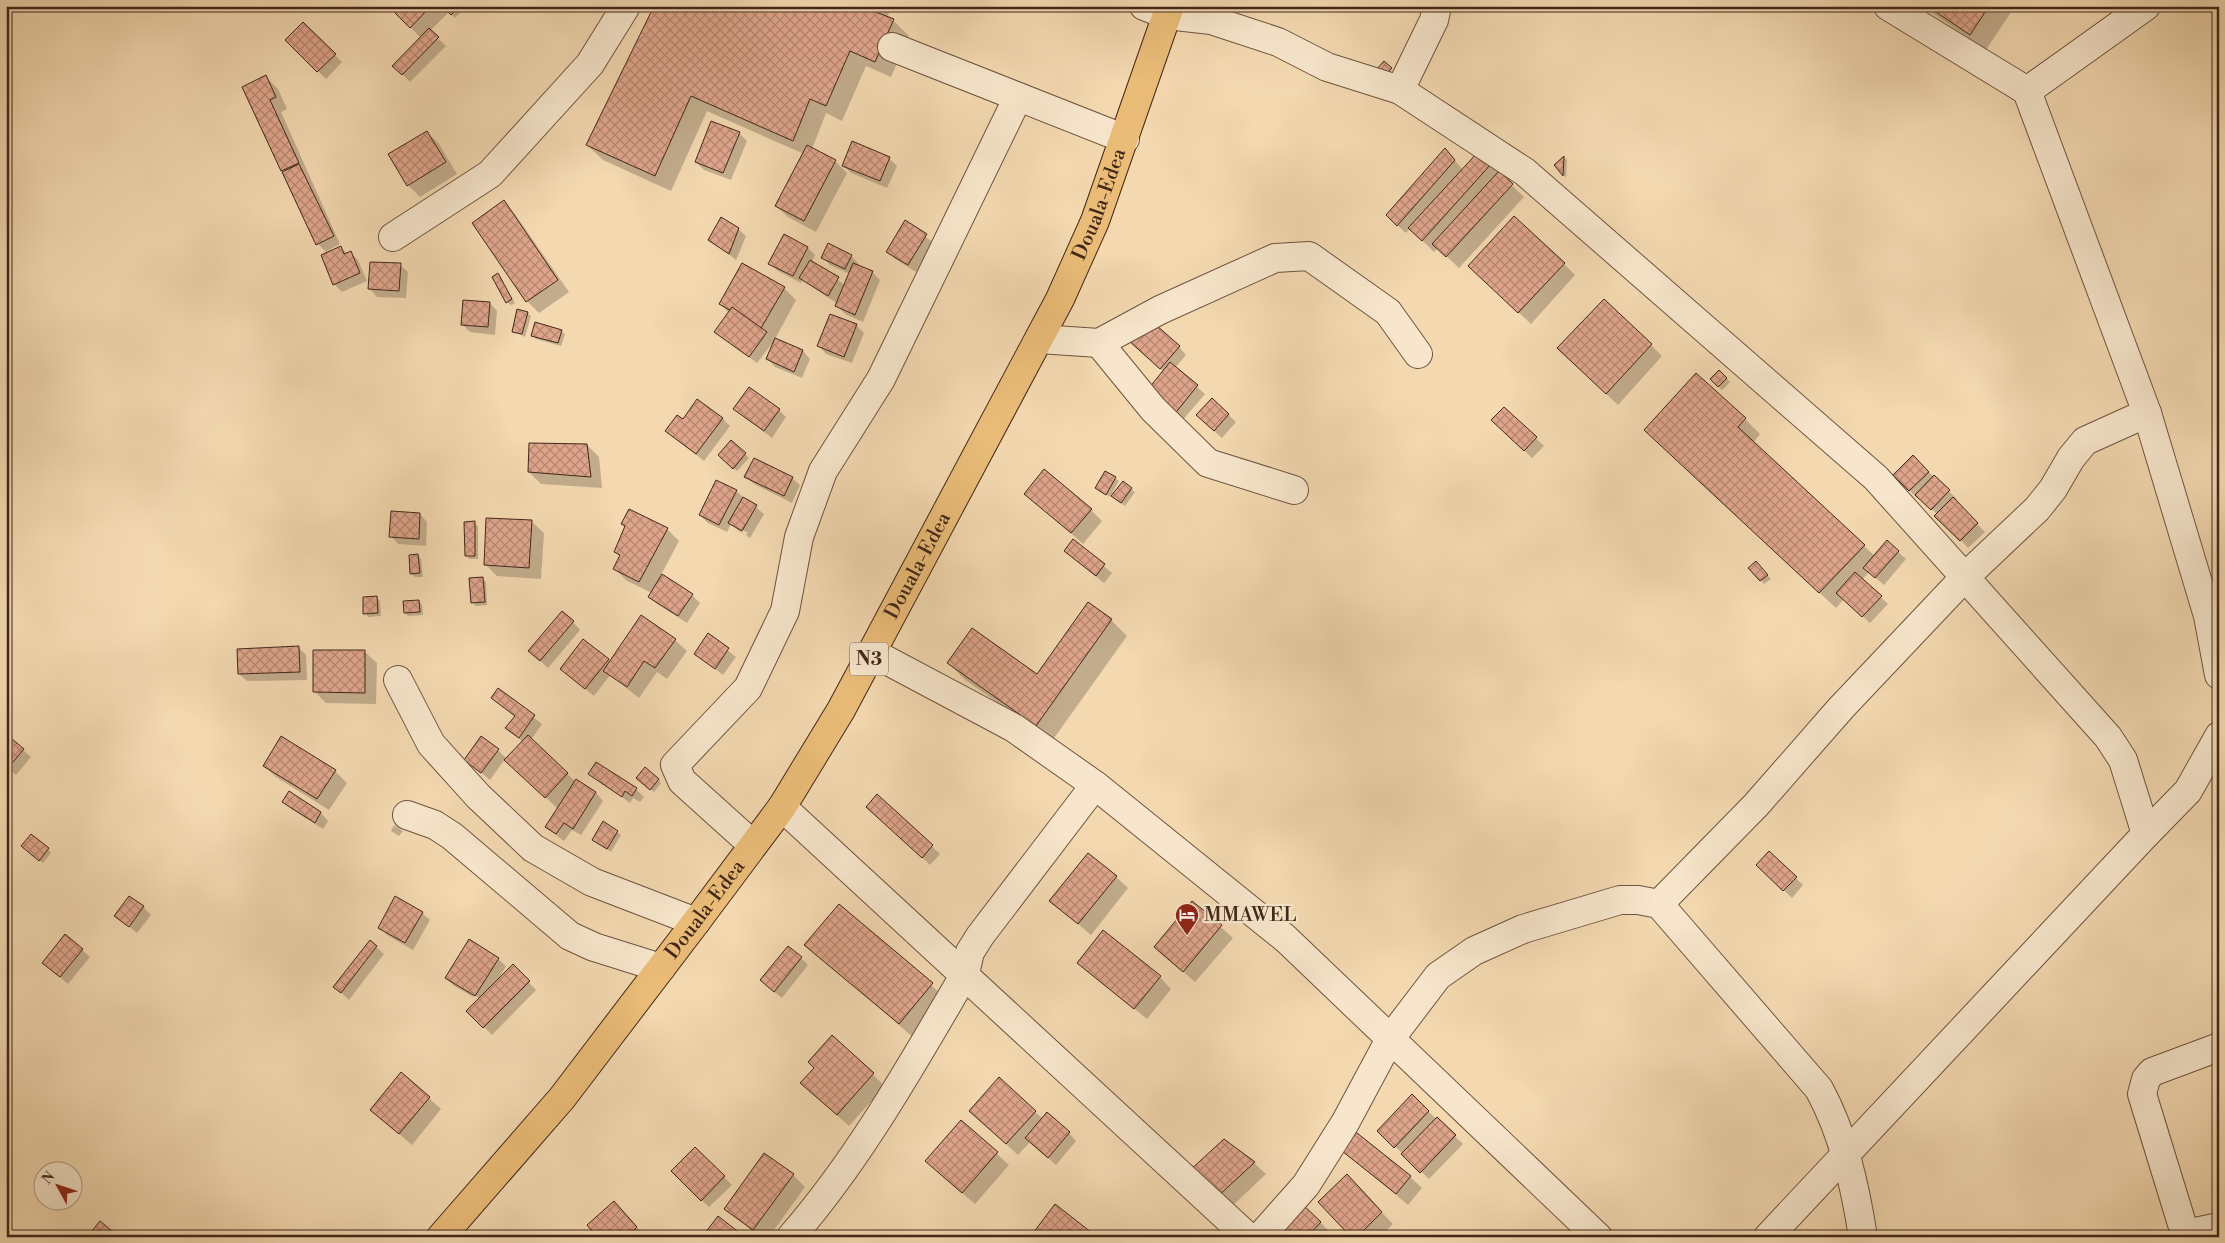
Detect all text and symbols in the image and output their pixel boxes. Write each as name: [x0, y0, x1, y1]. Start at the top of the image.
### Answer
street label: Douala-Edea: [1067, 144, 1132, 264]
street label: Douala-Edea: [879, 507, 957, 624]
road number: N3: [850, 642, 888, 676]
street label: Douala-Edea: [660, 854, 751, 964]
hotel icon: MMAWEL: [1174, 902, 1200, 936]
place label: MMAWEL: [1204, 903, 1296, 928]
north arrow: [32, 1160, 82, 1210]
text: N: [38, 1168, 59, 1188]

